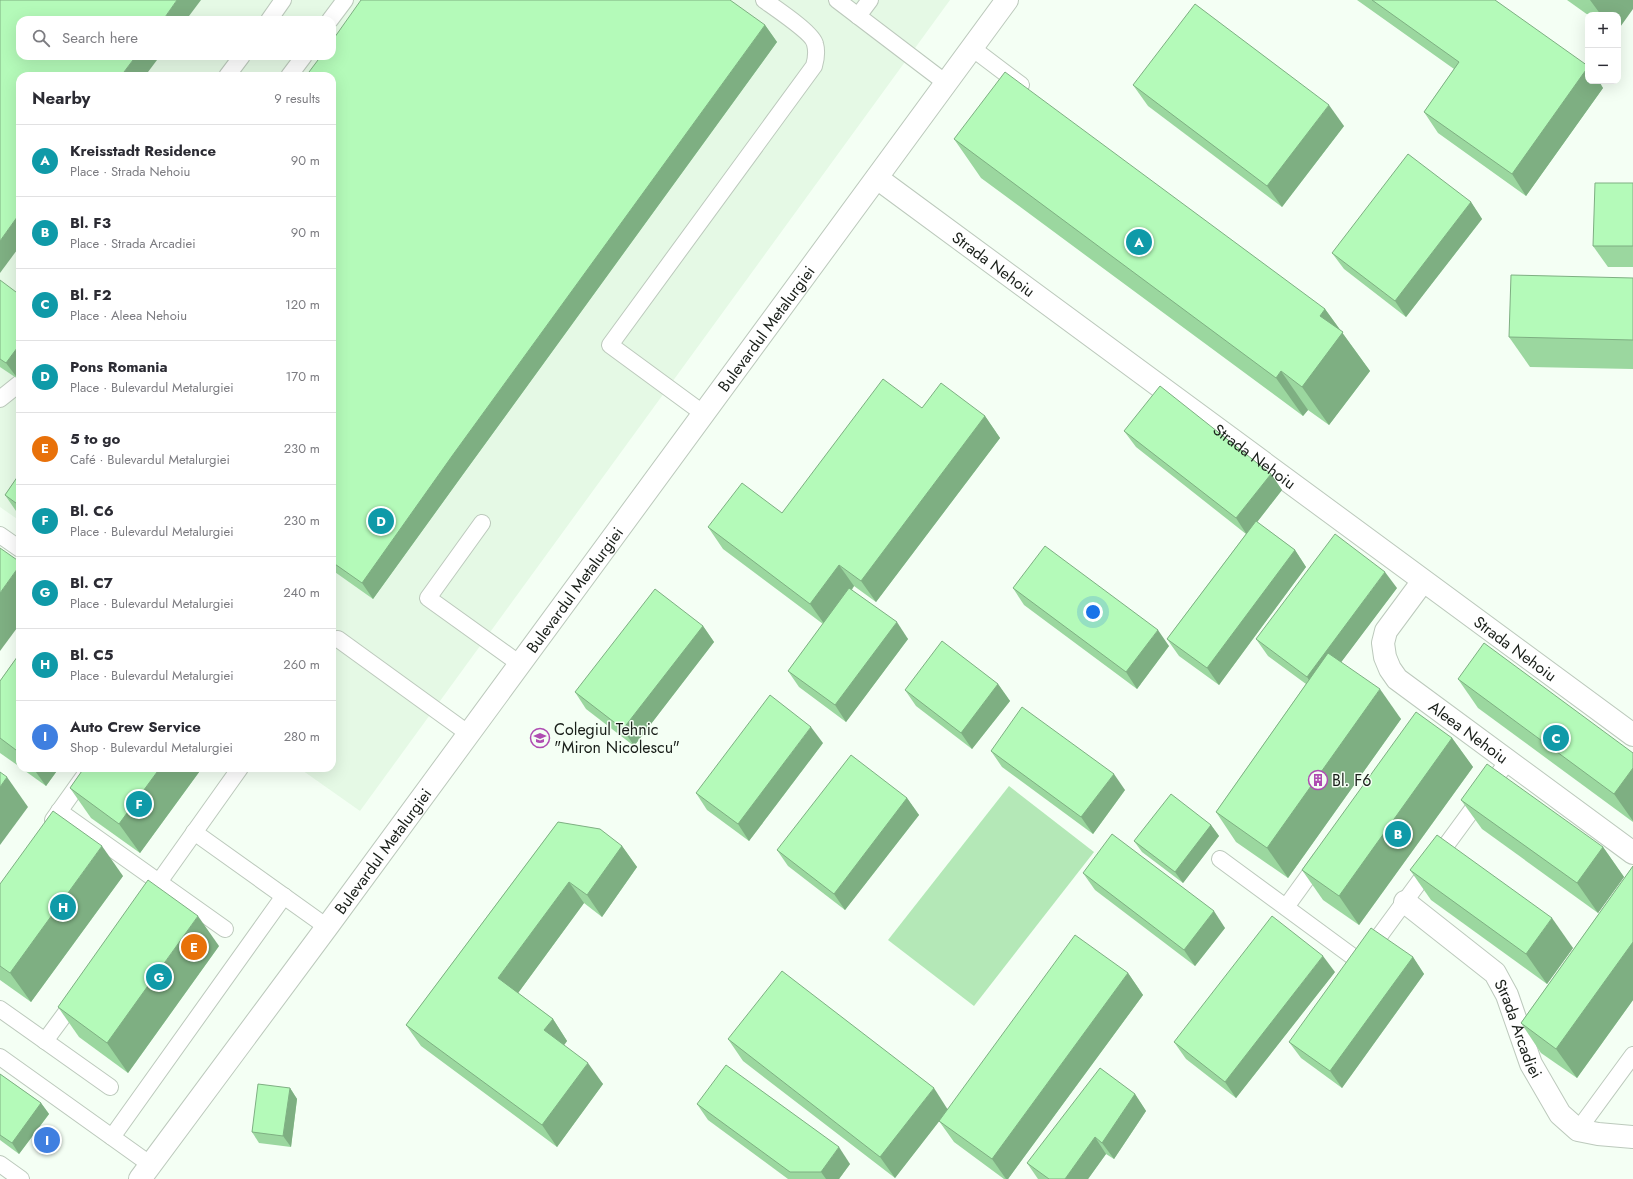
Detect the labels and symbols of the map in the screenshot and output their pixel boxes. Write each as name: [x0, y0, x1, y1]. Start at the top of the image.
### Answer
street label: Strada Nehoiu: [947, 226, 1040, 303]
pin: A: [1126, 227, 1152, 257]
street label: Bulevardul Metalurgiei: [712, 261, 820, 397]
street label: Strada Nehoiu: [1208, 418, 1301, 495]
pin: D: [368, 506, 394, 536]
street label: Bulevardul Metalurgiei: [521, 522, 629, 658]
your location: [1083, 602, 1103, 622]
street label: Strada Nehoiu: [1469, 610, 1561, 687]
street label: Aleea Nehoiu: [1424, 695, 1513, 769]
place label: Colegiul Tehnic "Miron Nicolescu": [554, 718, 680, 759]
pin: C: [1543, 723, 1569, 753]
school or university icon: Colegiul Tehnic "Miron Nicolescu": [529, 727, 551, 749]
building icon: Bl. F6: [1307, 769, 1329, 791]
place label: Bl. F6: [1332, 769, 1371, 792]
street label: Bulevardul Metalurgiei: [329, 784, 437, 919]
pin: F: [126, 789, 152, 819]
pin: B: [1385, 819, 1411, 849]
pin: H: [50, 892, 76, 922]
pin: E: [181, 932, 207, 962]
pin: G: [146, 962, 172, 992]
street label: Strada Arcadiei: [1488, 975, 1548, 1083]
pin: I: [34, 1125, 60, 1155]

